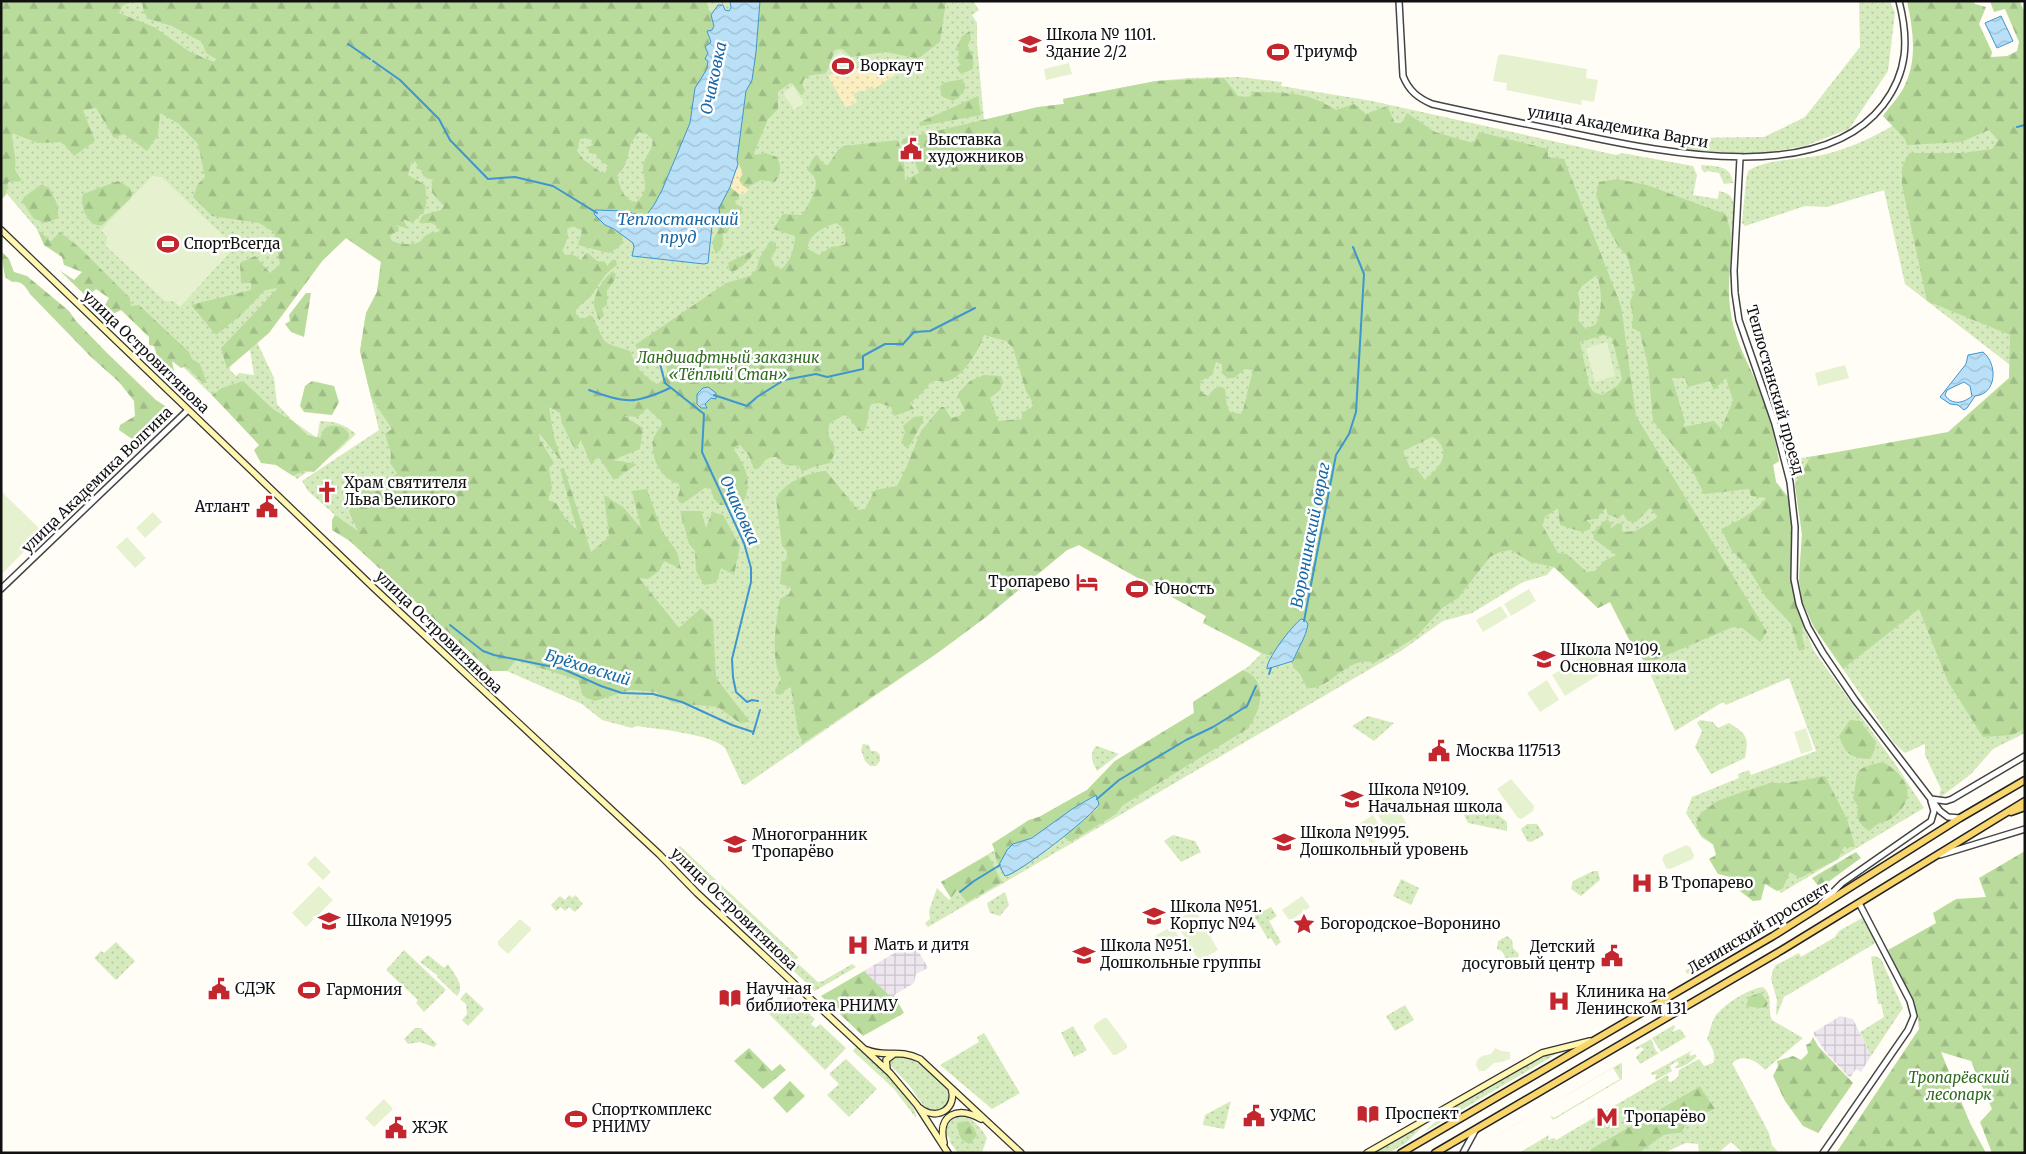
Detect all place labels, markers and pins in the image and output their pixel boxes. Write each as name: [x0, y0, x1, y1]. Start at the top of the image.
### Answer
place label: Школа № 1101. Здание 2/2: [1046, 25, 1156, 61]
school or university icon: Школа № 1101. Здание 2/2: [1017, 31, 1043, 57]
sports icon: Триумф: [1265, 39, 1291, 65]
place label: Триумф: [1294, 42, 1357, 61]
sports icon: Воркаут: [830, 53, 856, 79]
place label: Воркаут: [860, 56, 924, 75]
place label: Выставка художников: [928, 130, 1024, 166]
public building icon: Выставка художников: [898, 136, 924, 162]
sports icon: СпортВсегда: [155, 231, 181, 257]
place label: СпортВсегда: [184, 234, 280, 253]
place label: Храм святителя Льва Великого: [344, 473, 467, 509]
church icon: Храм святителя Льва Великого: [314, 479, 340, 505]
public building icon: Атлант: [254, 494, 280, 520]
place label: Атлант: [194, 497, 250, 516]
hotel icon: Тропарево: [1074, 569, 1100, 595]
place label: Тропарево: [988, 572, 1070, 591]
sports icon: Юность: [1124, 576, 1150, 602]
place label: Юность: [1154, 579, 1215, 598]
place label: Школа №109. Основная школа: [1560, 640, 1686, 676]
school or university icon: Школа №109. Основная школа: [1531, 646, 1557, 672]
public building icon: Москва 117513: [1426, 738, 1452, 764]
place label: Москва 117513: [1456, 741, 1561, 760]
place label: Школа №109. Начальная школа: [1368, 780, 1503, 816]
school or university icon: Школа №109. Начальная школа: [1339, 786, 1365, 812]
place label: Школа №1995. Дошкольный уровень: [1300, 823, 1468, 859]
place label: Многогранник Тропарёво: [752, 825, 868, 861]
school or university icon: Школа №1995. Дошкольный уровень: [1271, 829, 1297, 855]
school or university icon: Многогранник Тропарёво: [722, 831, 748, 857]
hospital icon: В Тропарево: [1629, 870, 1655, 896]
place label: В Тропарево: [1658, 873, 1754, 892]
place label: Школа №51. Корпус №4: [1170, 897, 1262, 933]
school or university icon: Школа №51. Корпус №4: [1141, 903, 1167, 929]
school or university icon: Школа №1995: [316, 908, 342, 934]
place label: Школа №1995: [346, 911, 452, 930]
place icon: Богородское-Воронино: [1291, 911, 1317, 937]
place label: Богородское-Воронино: [1320, 914, 1501, 933]
hospital icon: Мать и дитя: [845, 932, 871, 958]
place label: Мать и дитя: [874, 935, 969, 954]
place label: Школа №51. Дошкольные группы: [1100, 936, 1261, 972]
place label: Детский досуговый центр: [1461, 937, 1595, 973]
school or university icon: Школа №51. Дошкольные группы: [1071, 942, 1097, 968]
public building icon: Детский досуговый центр: [1599, 943, 1625, 969]
public building icon: СДЭК: [206, 976, 232, 1002]
sports icon: Гармония: [296, 977, 322, 1003]
place label: СДЭК: [235, 979, 276, 998]
place label: Научная библиотека РНИМУ: [746, 979, 898, 1015]
place label: Гармония: [326, 980, 402, 999]
place label: Клиника на Ленинском 131: [1576, 982, 1687, 1018]
library icon: Научная библиотека РНИМУ: [717, 985, 743, 1011]
hospital icon: Клиника на Ленинском 131: [1546, 988, 1572, 1014]
place label: Спорткомплекс РНИМУ: [592, 1100, 712, 1136]
library icon: Проспект: [1355, 1101, 1381, 1127]
public building icon: УФМС: [1241, 1103, 1267, 1129]
place label: Проспект: [1385, 1104, 1459, 1123]
metro station icon: Тропарёво: [1594, 1104, 1620, 1130]
sports icon: Спорткомплекс РНИМУ: [563, 1106, 589, 1132]
place label: УФМС: [1269, 1106, 1316, 1125]
place label: Тропарёво: [1624, 1107, 1706, 1126]
public building icon: ЖЭК: [383, 1115, 409, 1141]
place label: ЖЭК: [412, 1118, 448, 1137]

